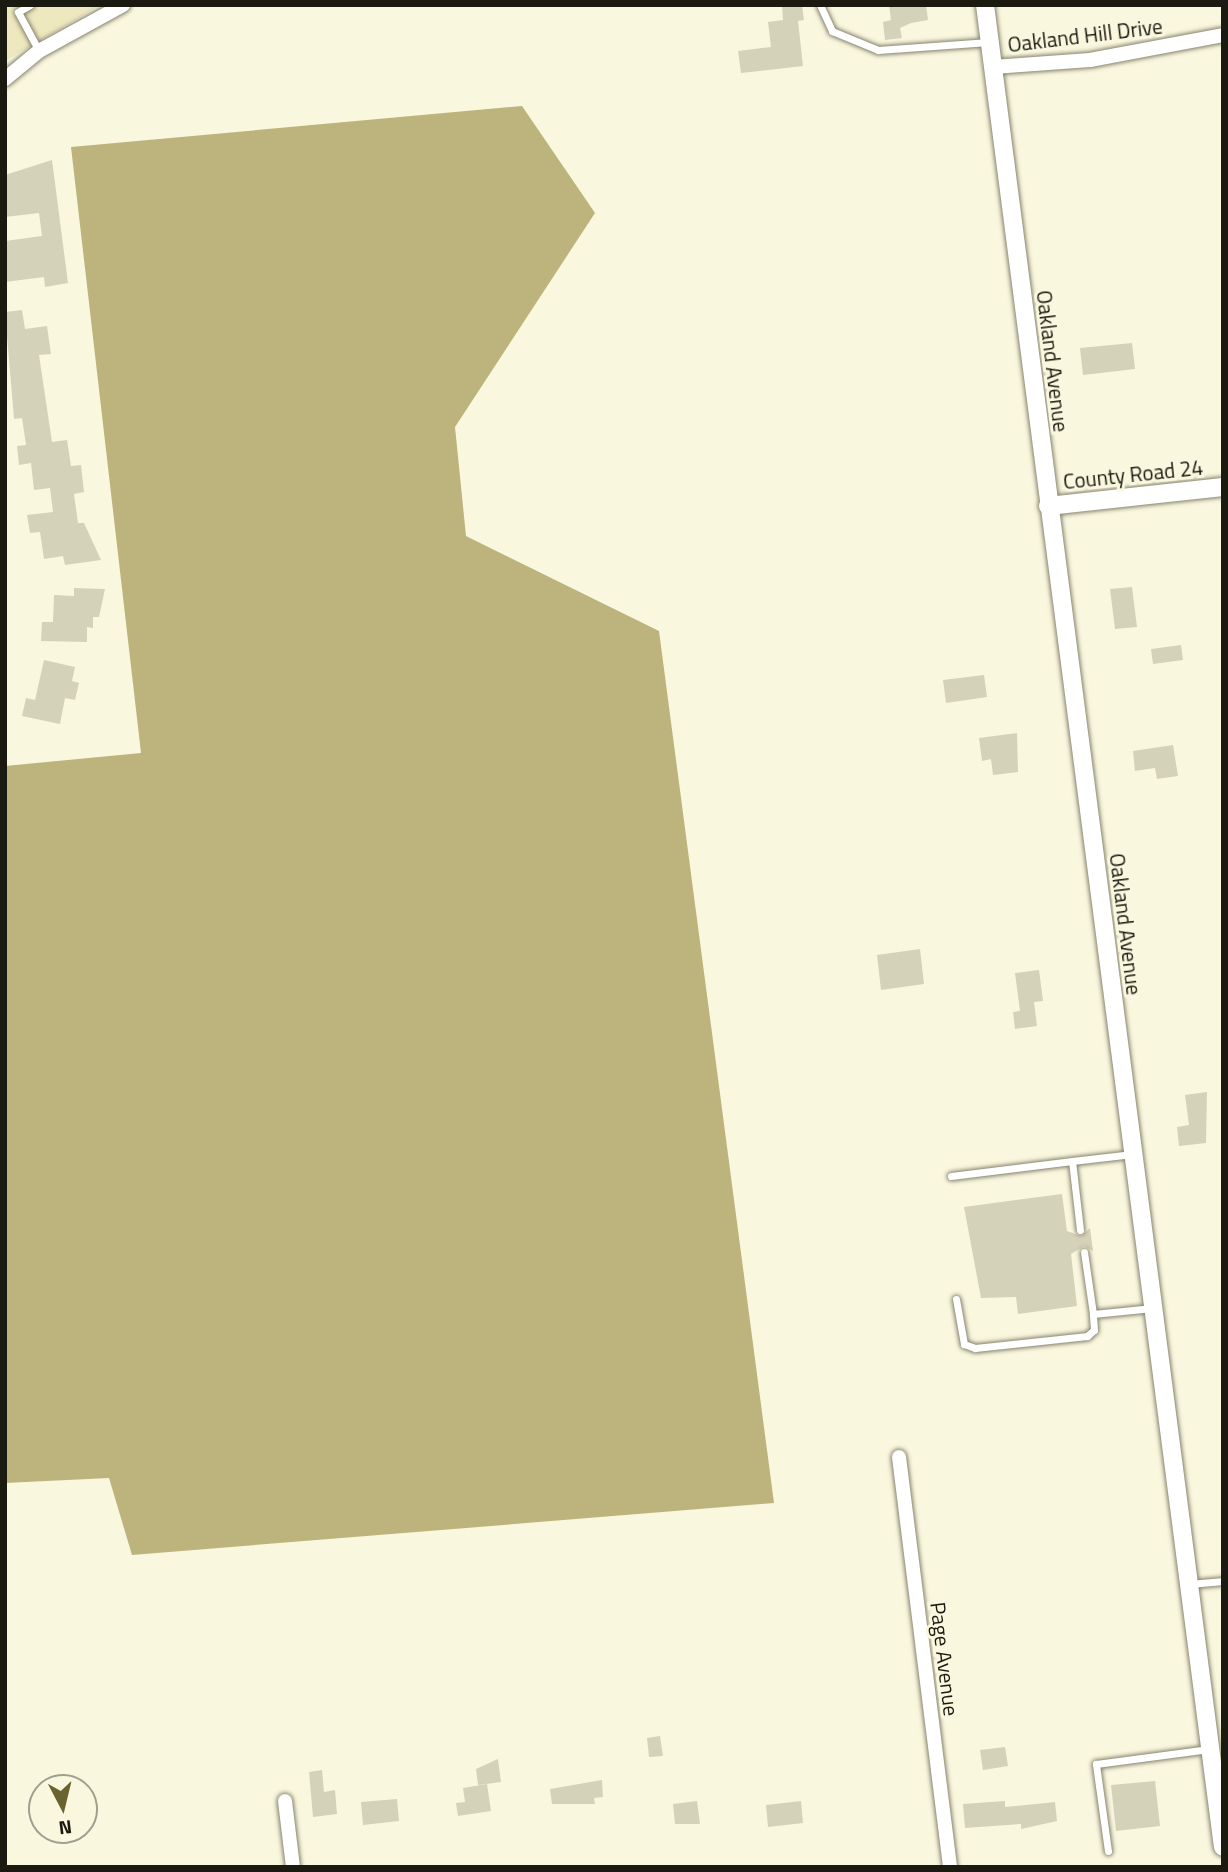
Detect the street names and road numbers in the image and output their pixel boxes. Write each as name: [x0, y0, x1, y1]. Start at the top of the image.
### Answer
street label: Oakland Hill Drive: [1006, 13, 1164, 57]
street label: Oakland Avenue: [1032, 289, 1074, 433]
street label: County Road 24: [1062, 454, 1204, 494]
street label: Oakland Avenue: [1105, 852, 1147, 996]
street label: Page Avenue: [926, 1601, 964, 1717]

